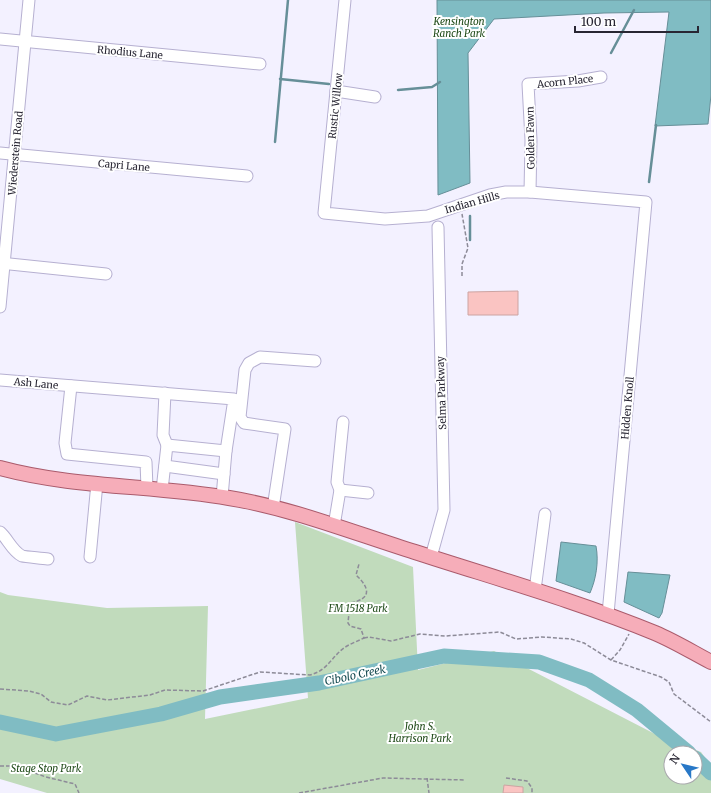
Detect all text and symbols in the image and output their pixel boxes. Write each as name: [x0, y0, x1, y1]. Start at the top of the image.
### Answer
scale bar: [575, 8, 698, 34]
text: 100 m: [581, 14, 616, 29]
park label: Kensington Ranch Park: [432, 15, 486, 40]
street label: Rhodius Lane: [96, 43, 163, 62]
street label: Rustic Willow: [326, 72, 345, 140]
street label: Acorn Place: [535, 72, 594, 91]
street label: Golden Fawn: [523, 106, 538, 170]
street label: Wiederstein Road: [5, 110, 26, 197]
street label: Capri Lane: [98, 157, 150, 174]
street label: Indian Hills: [443, 188, 501, 216]
street label: Selma Parkway: [434, 356, 449, 430]
street label: Ash Lane: [12, 375, 59, 392]
street label: Hidden Knoll: [618, 376, 637, 440]
park label: FM 1518 Park: [327, 602, 388, 615]
water label: Cibolo Creek: [323, 662, 387, 688]
park label: John S. Harrison Park: [387, 720, 452, 745]
north arrow: [663, 745, 703, 785]
text: N: [667, 751, 683, 767]
park label: Stage Stop Park: [11, 762, 82, 775]

